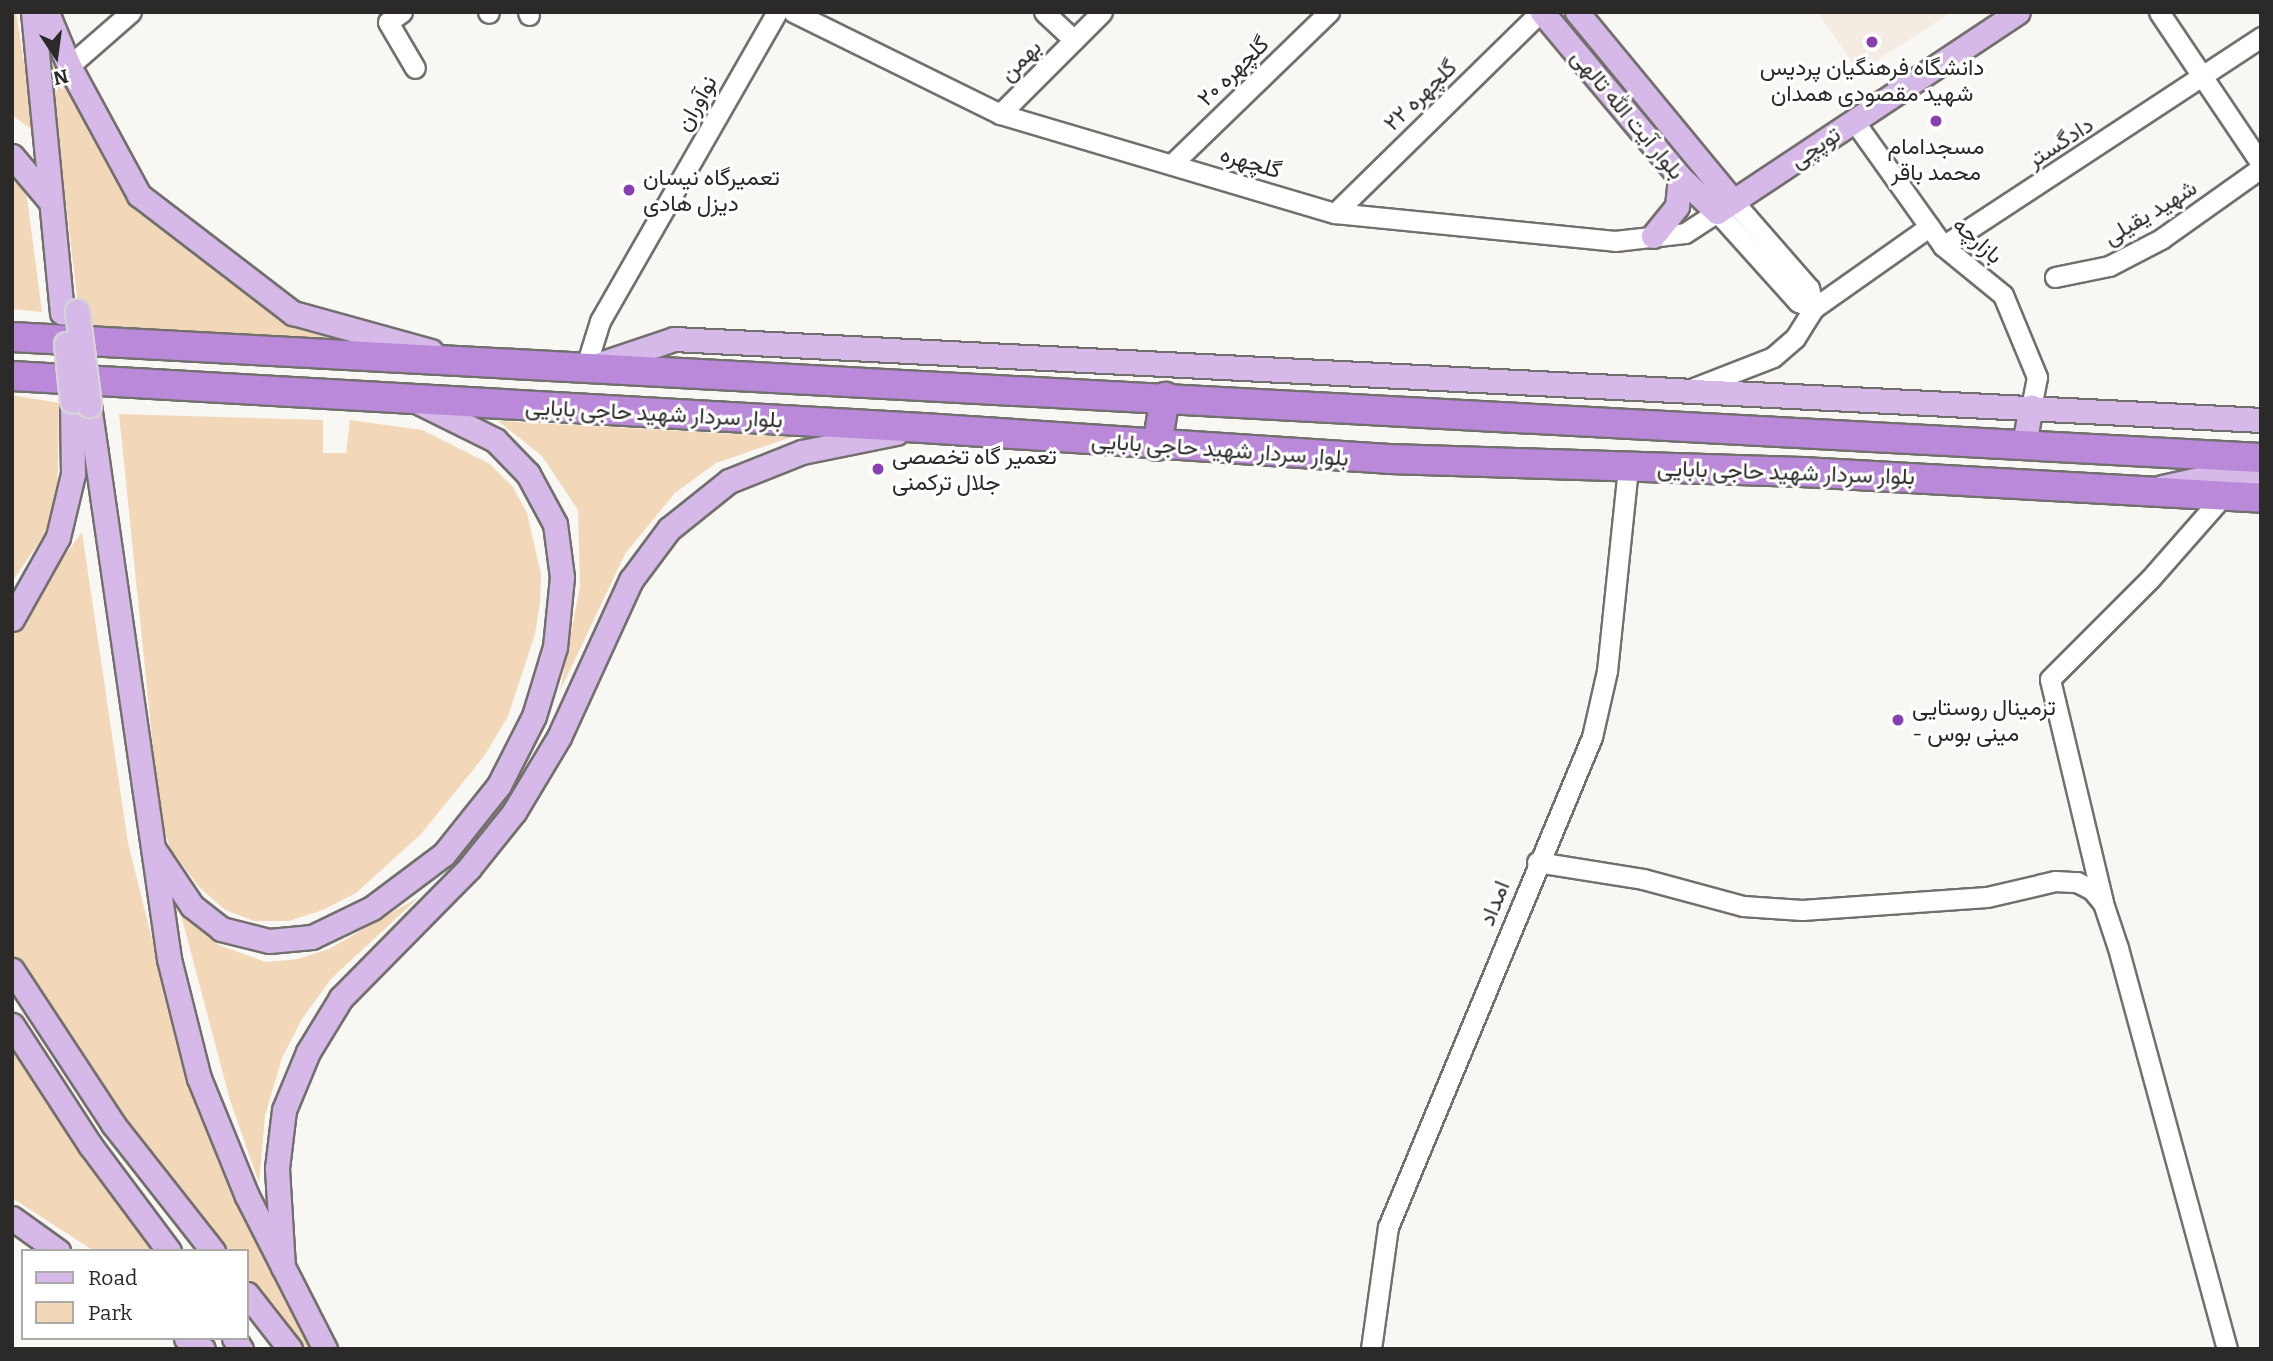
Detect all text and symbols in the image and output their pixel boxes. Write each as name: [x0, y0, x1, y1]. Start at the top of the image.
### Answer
north arrow: [21, 21, 91, 91]
street label: گلچهره ۲۰: [1191, 30, 1275, 112]
street label: بهمن: [993, 33, 1047, 87]
marker: دانشگاه فرهنگیان پردیس شهید مقصودی همدان: [1864, 34, 1880, 50]
street label: بلوار آیت الله تالهی: [1565, 43, 1691, 185]
street label: گلچهره ۲۲: [1378, 53, 1462, 137]
place label: دانشگاه فرهنگیان پردیس شهید مقصودی همدان: [1760, 53, 1984, 107]
text: N: [51, 64, 71, 90]
street label: نوآوران: [669, 70, 723, 136]
street label: دادگستر: [2022, 110, 2098, 174]
marker: مسجدامام محمد باقر: [1928, 113, 1944, 129]
street label: توپچی: [1784, 120, 1846, 174]
place label: مسجدامام محمد باقر: [1888, 132, 1984, 186]
street label: گلچهره: [1217, 140, 1285, 184]
place label: تعمیرگاه نیسان دیزل هادی: [643, 163, 780, 217]
street label: شهید یقیلی: [2098, 173, 2202, 251]
marker: تعمیرگاه نیسان دیزل هادی: [621, 182, 637, 198]
street label: بازارچه: [1947, 210, 2009, 270]
street label: بلوار سردار شهید حاجی بابایی: [524, 392, 784, 434]
street label: بلوار سردار شهید حاجی بابایی: [1090, 426, 1350, 472]
place label: تعمیر گاه تخصصی جلال ترکمنی: [892, 442, 1057, 496]
street label: بلوار سردار شهید حاجی بابایی: [1657, 454, 1915, 490]
marker: تعمیر گاه تخصصی جلال ترکمنی: [870, 461, 886, 477]
place label: ترمینال روستایی - مینی بوس: [1912, 693, 2056, 747]
marker: ترمینال روستایی - مینی بوس: [1890, 712, 1906, 728]
street label: امداد: [1473, 876, 1515, 930]
legend: [21, 1249, 248, 1340]
text: Road: [88, 1265, 137, 1291]
text: Park: [88, 1300, 132, 1326]

